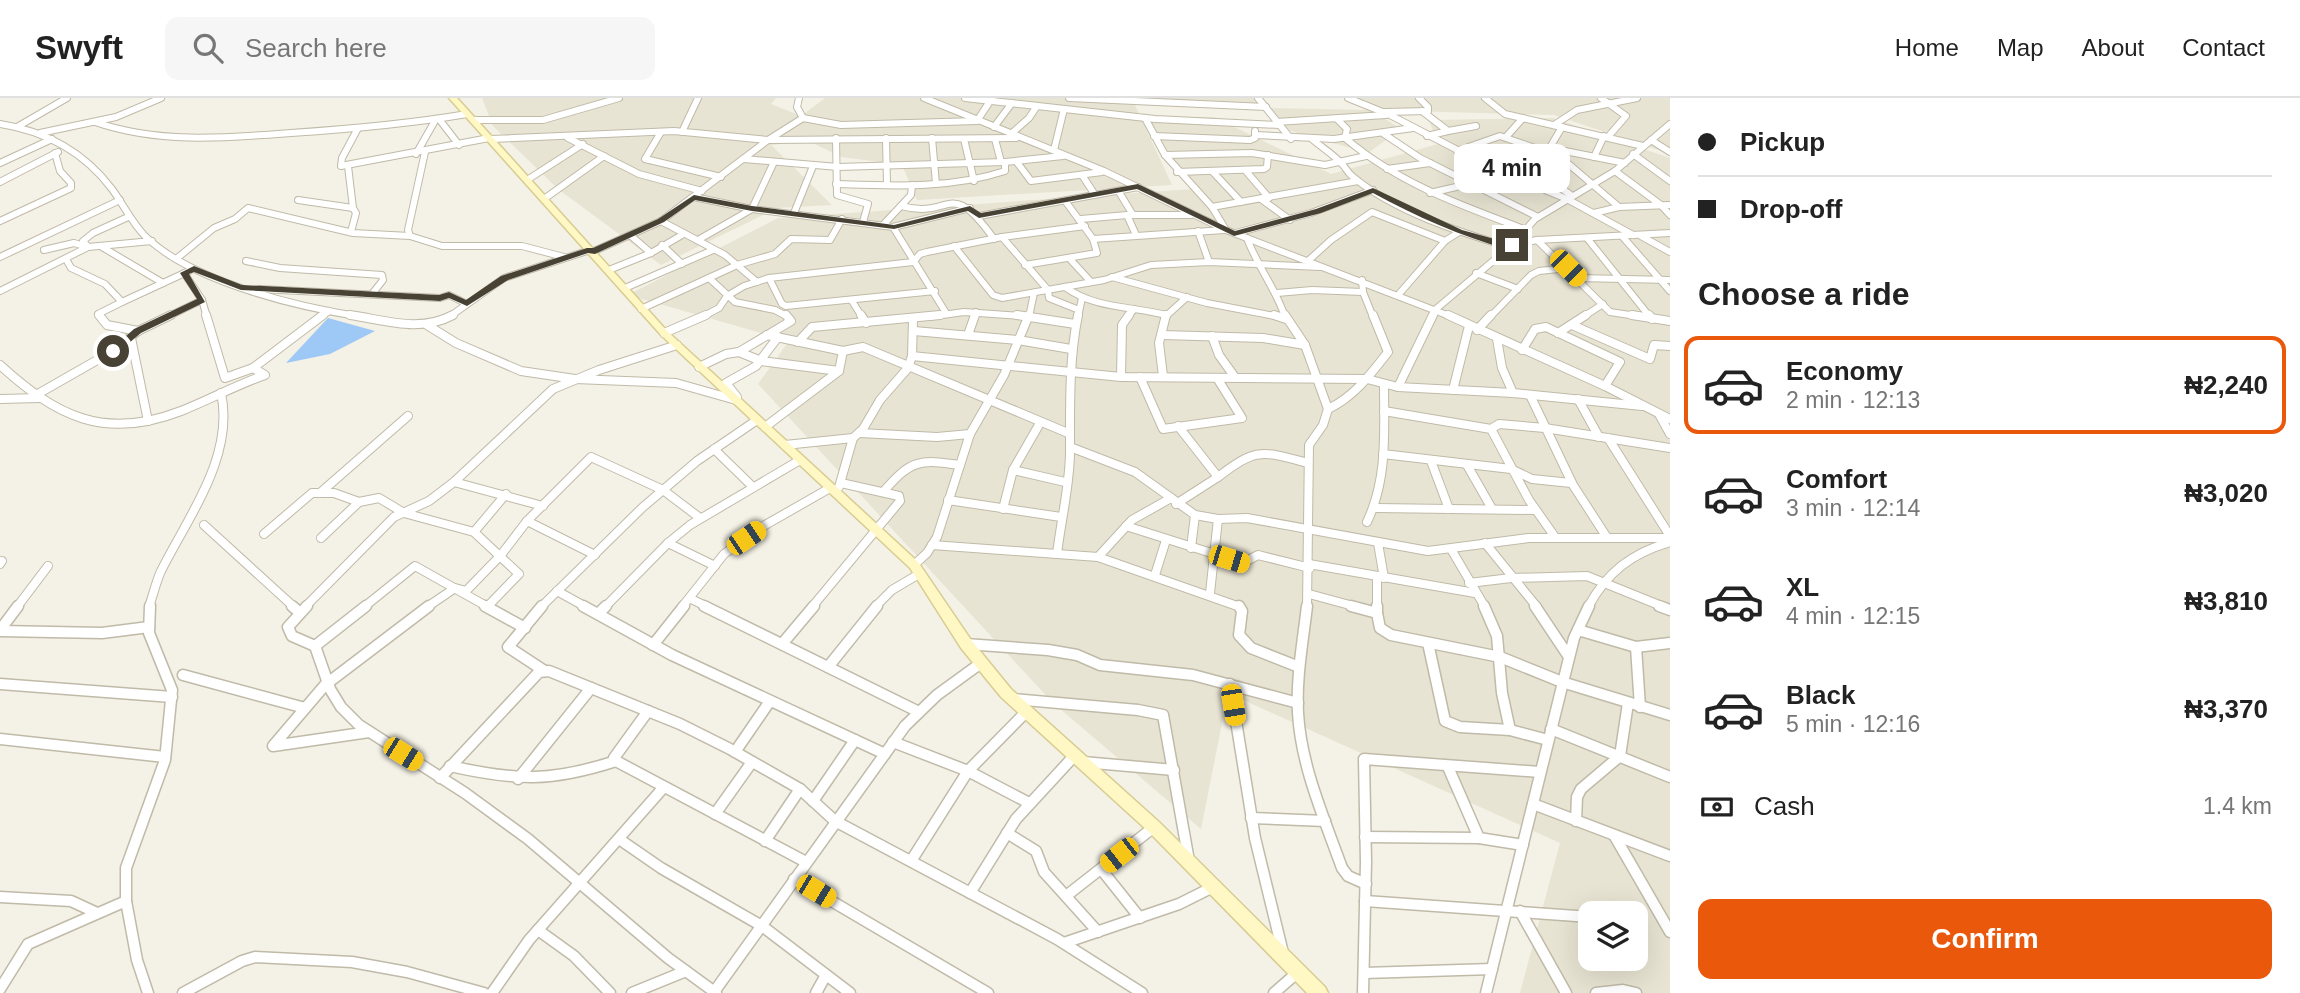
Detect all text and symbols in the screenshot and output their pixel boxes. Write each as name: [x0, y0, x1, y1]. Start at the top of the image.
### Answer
search box: [165, 17, 655, 80]
text: Swyft: [35, 29, 123, 66]
icon: search: [189, 29, 227, 67]
text: Search here: [245, 33, 387, 63]
text: Home: [1895, 34, 1959, 61]
text: Map: [1997, 34, 2044, 61]
text: About: [2082, 34, 2144, 61]
text: Contact: [2182, 34, 2265, 61]
text: Pickup: [1740, 127, 1825, 157]
callout: 4 min: [1454, 144, 1570, 192]
text: 4 min: [1482, 155, 1542, 181]
text: Drop-off: [1740, 194, 1843, 224]
route end: [1496, 229, 1528, 261]
car: [1546, 246, 1591, 290]
text: Choose a ride: [1698, 276, 1910, 312]
route start: [97, 335, 129, 367]
icon: car: [1702, 354, 1765, 417]
text: Economy: [1786, 356, 1903, 386]
text: ₦2,240: [2184, 370, 2268, 400]
text: 2 min · 12:13: [1786, 387, 1920, 413]
icon: car: [1702, 462, 1765, 525]
text: Comfort: [1786, 464, 1887, 494]
text: ₦3,020: [2184, 478, 2268, 508]
text: 3 min · 12:14: [1786, 495, 1920, 521]
car: [723, 518, 770, 558]
car: [1206, 543, 1253, 575]
icon: car: [1702, 570, 1765, 633]
text: XL: [1786, 572, 1819, 602]
text: ₦3,810: [2184, 586, 2268, 616]
text: 4 min · 12:15: [1786, 603, 1920, 629]
icon: car: [1702, 678, 1765, 741]
text: Black: [1786, 680, 1855, 710]
car: [1220, 683, 1247, 727]
text: ₦3,370: [2184, 694, 2268, 724]
text: 5 min · 12:16: [1786, 711, 1920, 737]
car: [380, 734, 427, 774]
icon: cash: [1698, 788, 1736, 826]
text: Cash: [1754, 791, 1815, 821]
text: 1.4 km: [2203, 793, 2272, 819]
car: [1096, 834, 1143, 876]
car: [793, 871, 840, 911]
button: Confirm: [1698, 899, 2272, 979]
map controls: [1578, 901, 1648, 971]
button: layers: [1578, 901, 1648, 971]

